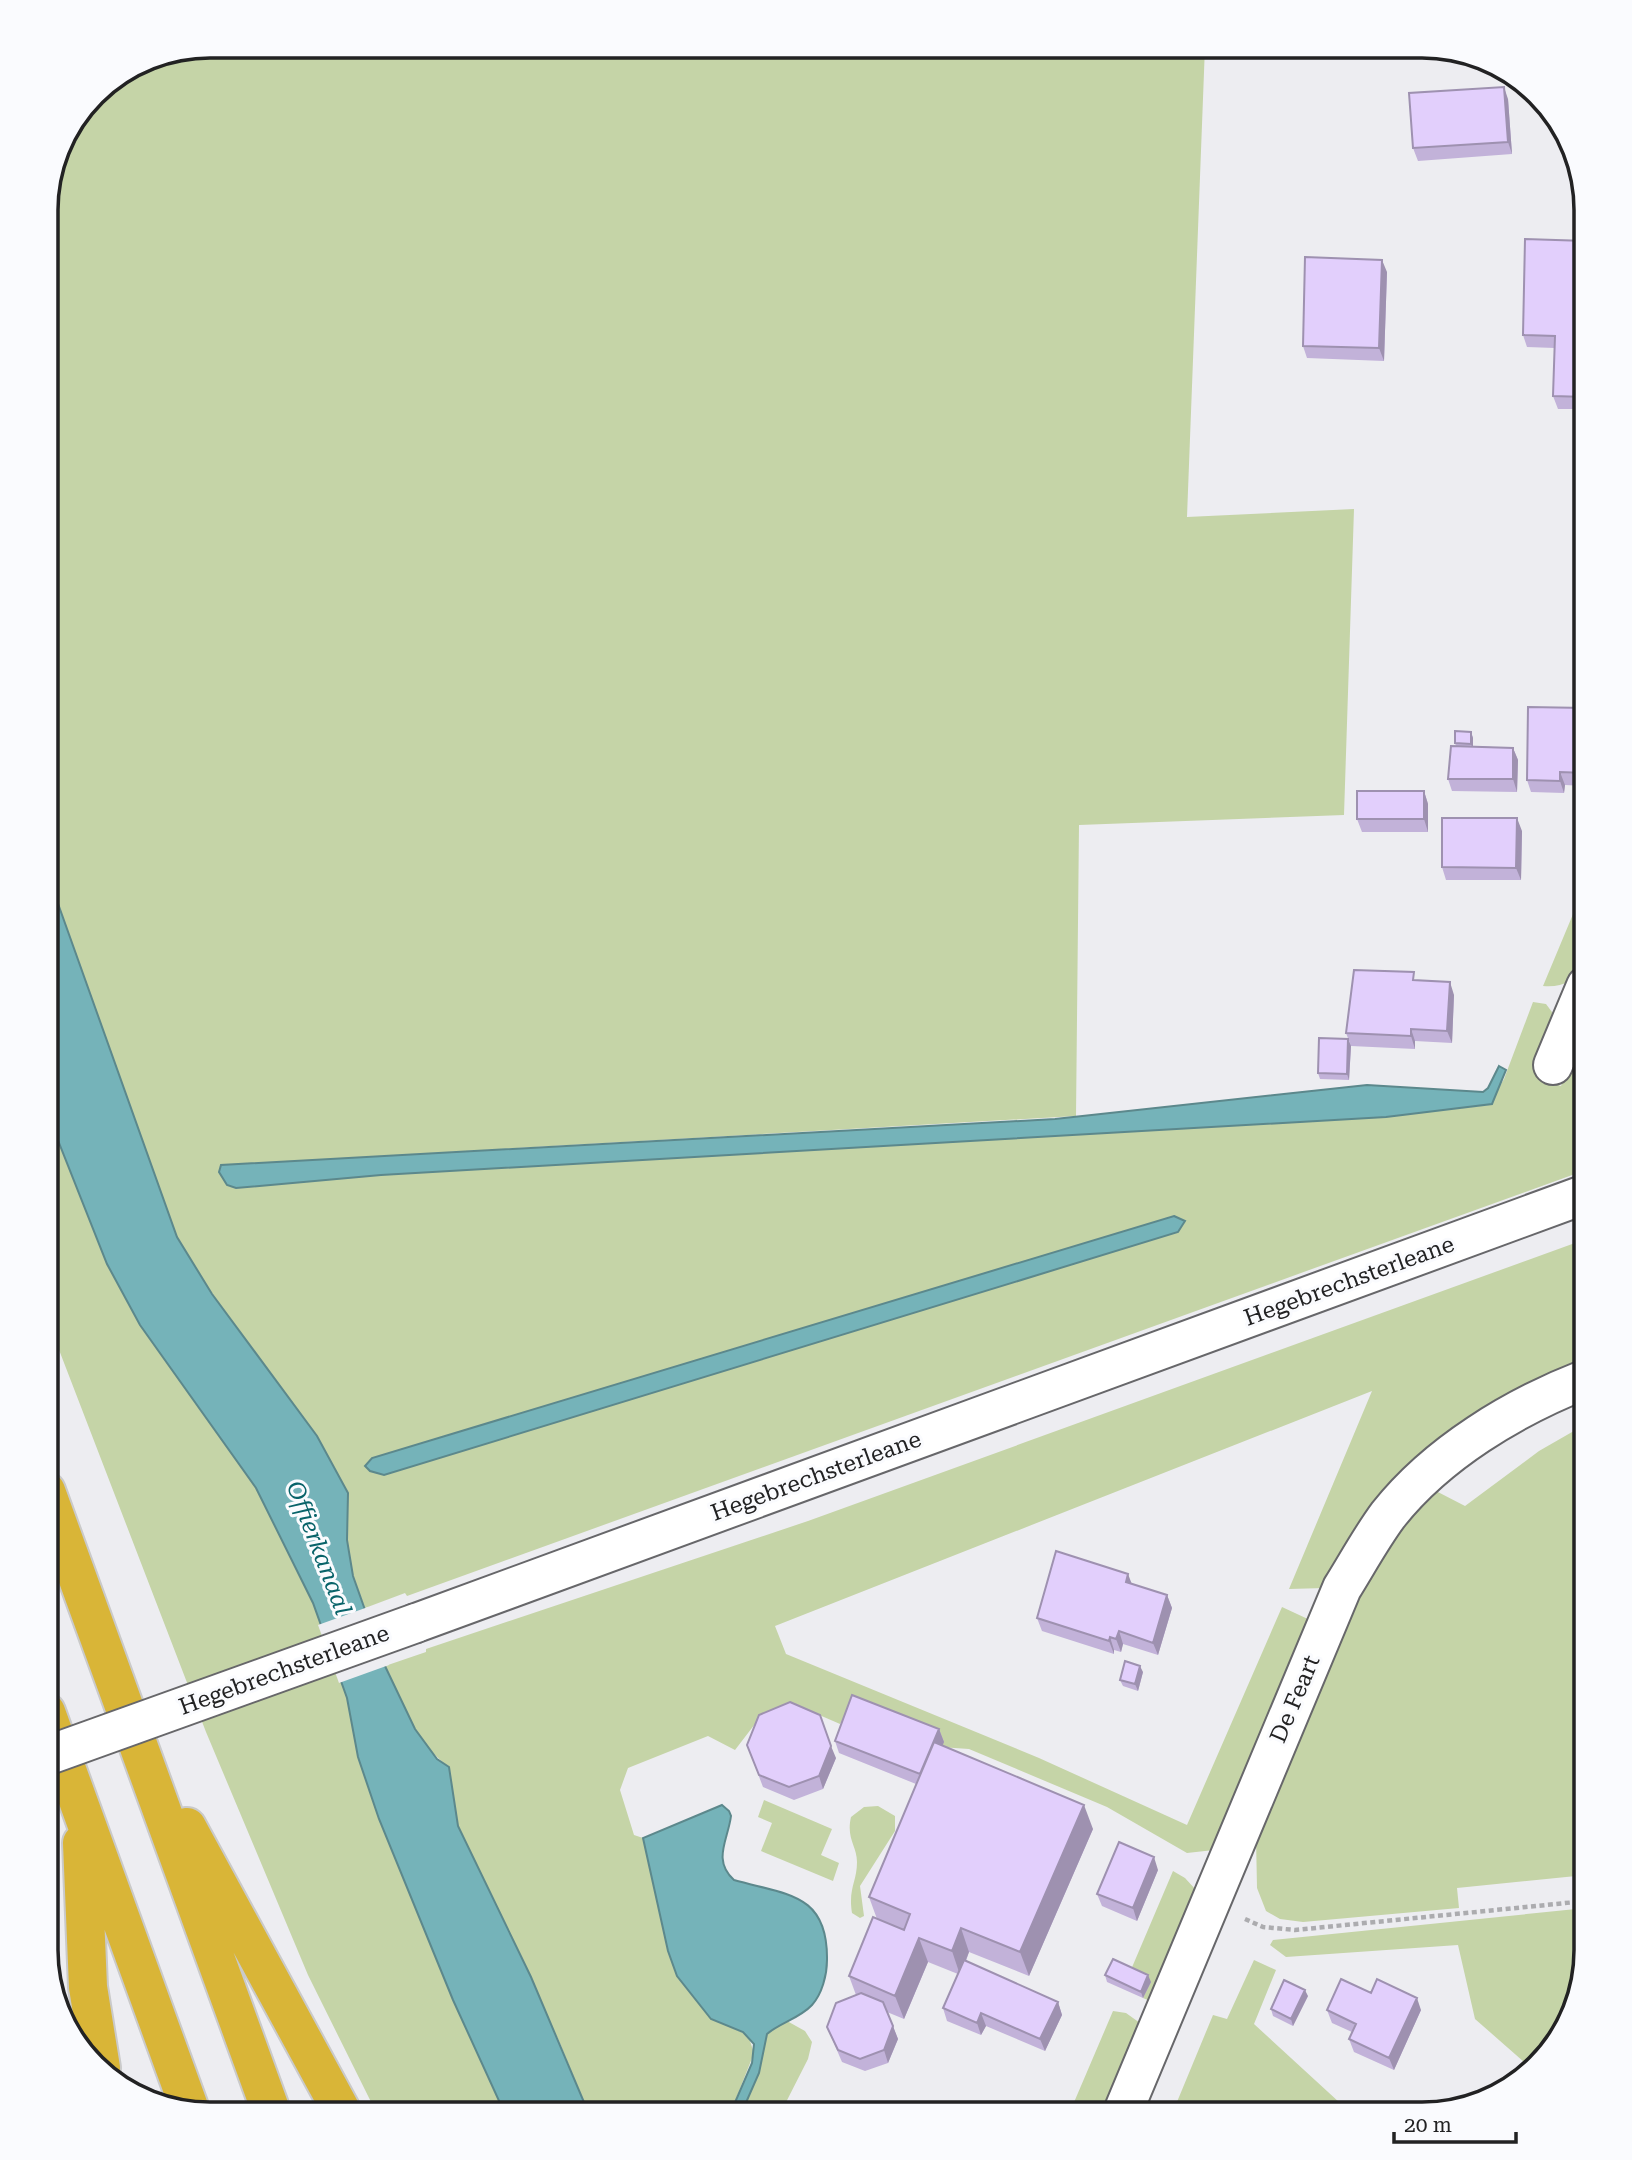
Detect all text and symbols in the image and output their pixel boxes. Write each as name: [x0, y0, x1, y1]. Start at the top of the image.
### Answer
street label: Hegebrechsterleane: [1240, 1230, 1458, 1332]
street label: Hegebrechsterleane: [707, 1425, 925, 1527]
water label: Offierkanaal: [281, 1477, 357, 1619]
street label: Hegebrechsterleane: [175, 1619, 393, 1721]
street label: De Feart: [1265, 1651, 1326, 1747]
scale bar: [1394, 2100, 1516, 2144]
text: 20 m: [1404, 2113, 1452, 2137]

